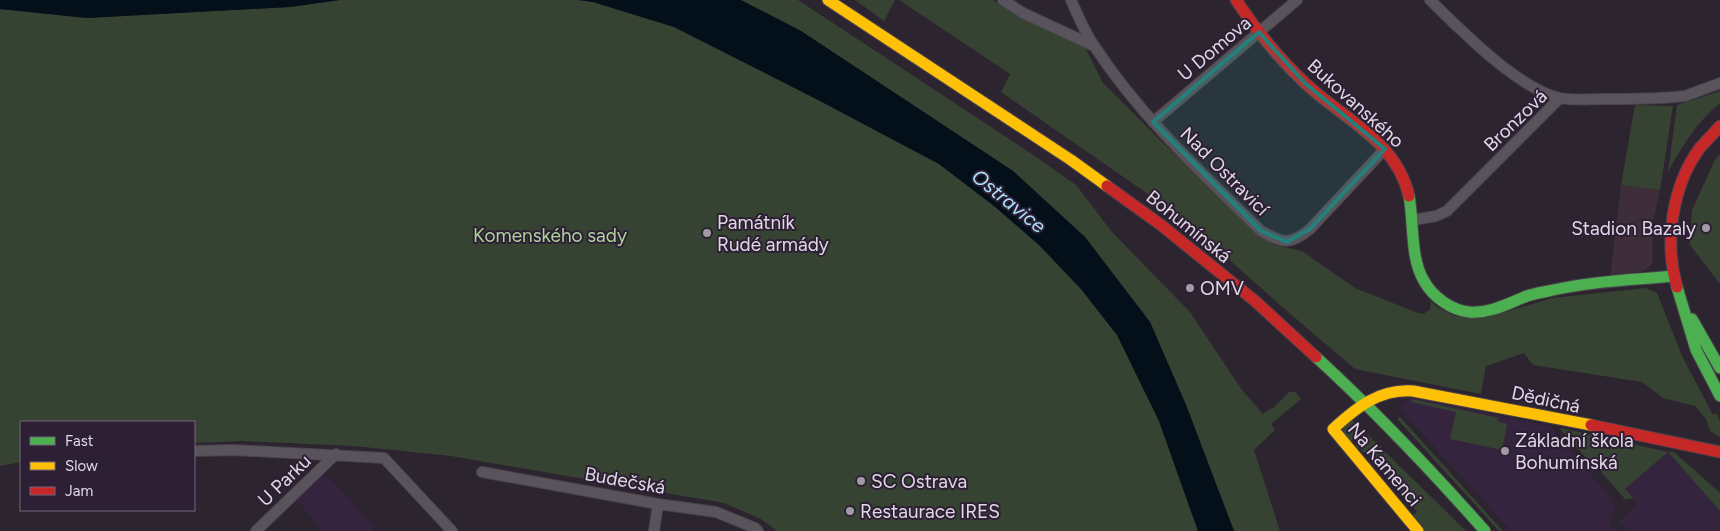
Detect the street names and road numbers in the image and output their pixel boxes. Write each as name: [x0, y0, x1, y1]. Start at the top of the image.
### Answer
street label: U Domova: [1173, 11, 1256, 86]
street label: Bukovanského: [1303, 54, 1409, 153]
street label: Bronzová: [1479, 85, 1552, 156]
street label: Nad Ostravicí: [1176, 122, 1275, 222]
street label: Bohumínská: [1142, 185, 1236, 268]
street label: Dědičná: [1509, 381, 1582, 418]
street label: Na Kamenci: [1343, 418, 1426, 511]
street label: U Parku: [253, 450, 316, 511]
street label: Budečská: [583, 462, 667, 499]

